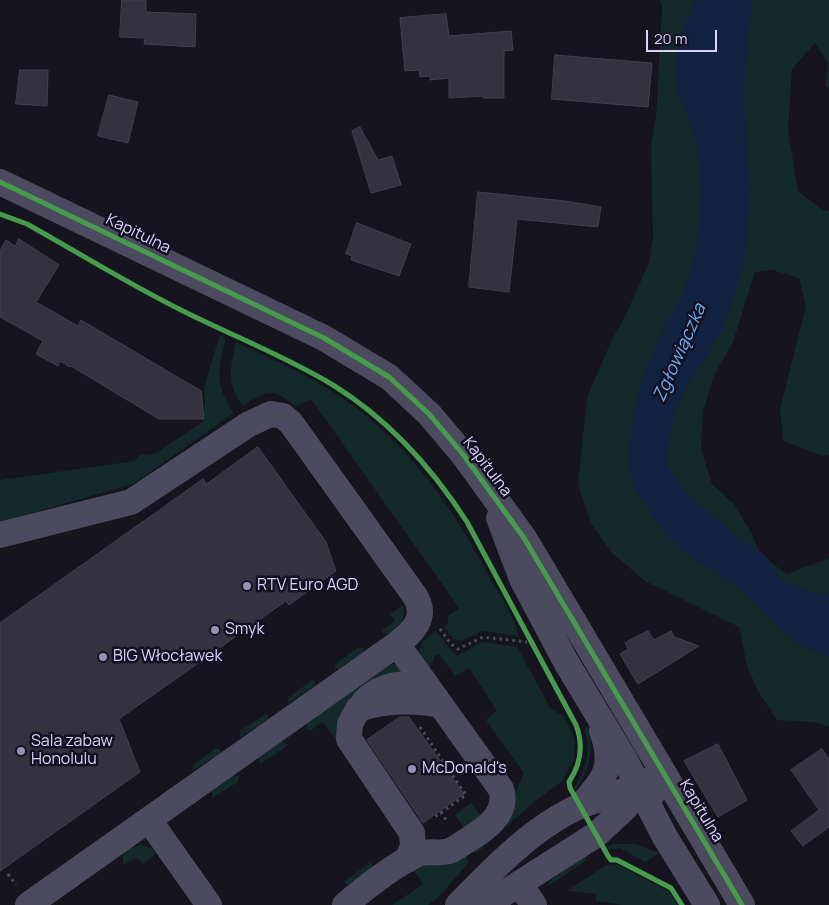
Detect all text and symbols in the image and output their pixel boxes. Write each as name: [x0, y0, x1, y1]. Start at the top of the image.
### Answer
scale bar: [649, 20, 720, 52]
text: 20 m: [654, 28, 687, 49]
street label: Kapitulna: [102, 210, 174, 258]
water label: Zgłowiączka: [649, 301, 711, 405]
street label: Kapitulna: [458, 433, 516, 501]
place label: RTV Euro AGD: [257, 576, 358, 596]
marker: RTV Euro AGD: [241, 580, 253, 592]
place label: Smyk: [225, 620, 264, 640]
marker: Smyk: [209, 624, 221, 636]
place label: BIG Włocławek: [113, 647, 222, 667]
marker: BIG Włocławek: [97, 651, 109, 663]
place label: Sala zabaw Honolulu: [31, 732, 113, 770]
marker: Sala zabaw Honolulu: [15, 745, 27, 757]
place label: McDonald's: [422, 759, 507, 779]
marker: McDonald's: [406, 763, 418, 775]
street label: Kapitulna: [675, 776, 727, 846]

